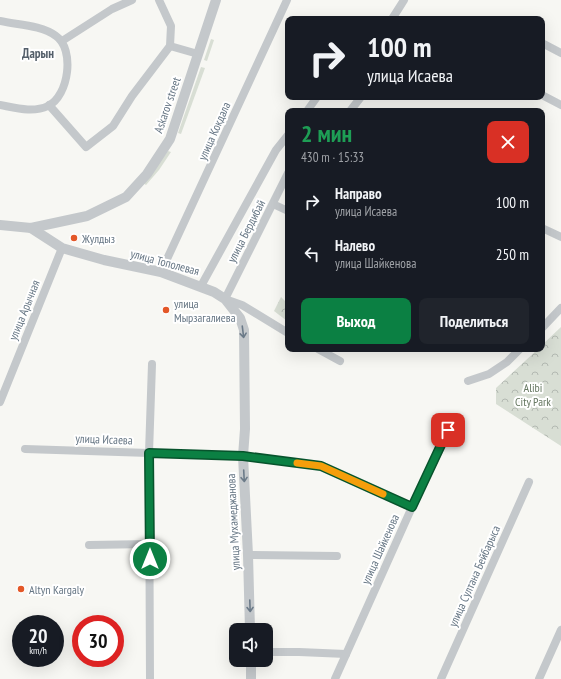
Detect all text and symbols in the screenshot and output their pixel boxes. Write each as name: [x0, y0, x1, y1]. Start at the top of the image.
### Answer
text: 100 m: [367, 28, 431, 65]
icon: right: [301, 32, 353, 84]
district label: Дарын: [22, 45, 54, 62]
text: улица Исаева: [367, 64, 453, 87]
street label: Askarov street: [150, 74, 184, 135]
street label: улица Кокдала: [194, 99, 234, 163]
text: 2 мин: [301, 118, 352, 149]
button: close: [487, 121, 529, 163]
text: 430 m · 15:33: [301, 149, 364, 166]
text: Направо: [335, 184, 382, 203]
icon: right: [301, 191, 323, 213]
text: 100 m: [496, 193, 529, 212]
street label: улица Бердибай: [224, 197, 268, 265]
text: улица Исаева: [335, 203, 397, 220]
place label: Жулдыз: [81, 231, 115, 246]
marker: Жулдыз: [69, 233, 79, 243]
text: Налево: [335, 236, 375, 255]
icon: left: [301, 243, 323, 265]
text: 250 m: [496, 245, 529, 264]
street label: улица Тополевая: [129, 246, 201, 278]
text: улица Шайкенова: [335, 255, 416, 272]
street label: улица Арычная: [5, 277, 43, 342]
place label: улица Мырзагалиева: [174, 296, 236, 325]
button: Выход: [301, 298, 411, 344]
button: Поделиться: [419, 298, 529, 344]
marker: улица Мырзагалиева: [161, 305, 171, 315]
one-way arrow: [239, 325, 247, 338]
park label: Alibi City Park: [515, 380, 551, 409]
pin: [431, 413, 465, 447]
icon: arrive: [437, 419, 459, 441]
street label: улица Исаева: [75, 431, 133, 448]
one-way arrow: [240, 469, 248, 482]
street label: улица Мухамеджанова: [223, 473, 243, 571]
street label: улица Шайкенова: [358, 511, 402, 586]
street label: улица Султана Бейбарыса: [445, 523, 503, 629]
position arrow: [129, 538, 171, 580]
place label: Altyn Kargaly: [29, 582, 85, 597]
marker: Altyn Kargaly: [16, 584, 26, 594]
one-way arrow: [246, 599, 253, 612]
speed limit sign: 30: [72, 615, 124, 667]
text: 20: [28, 623, 48, 649]
map controls: [229, 623, 273, 667]
button: sound: [229, 623, 273, 667]
text: km/h: [29, 644, 47, 657]

